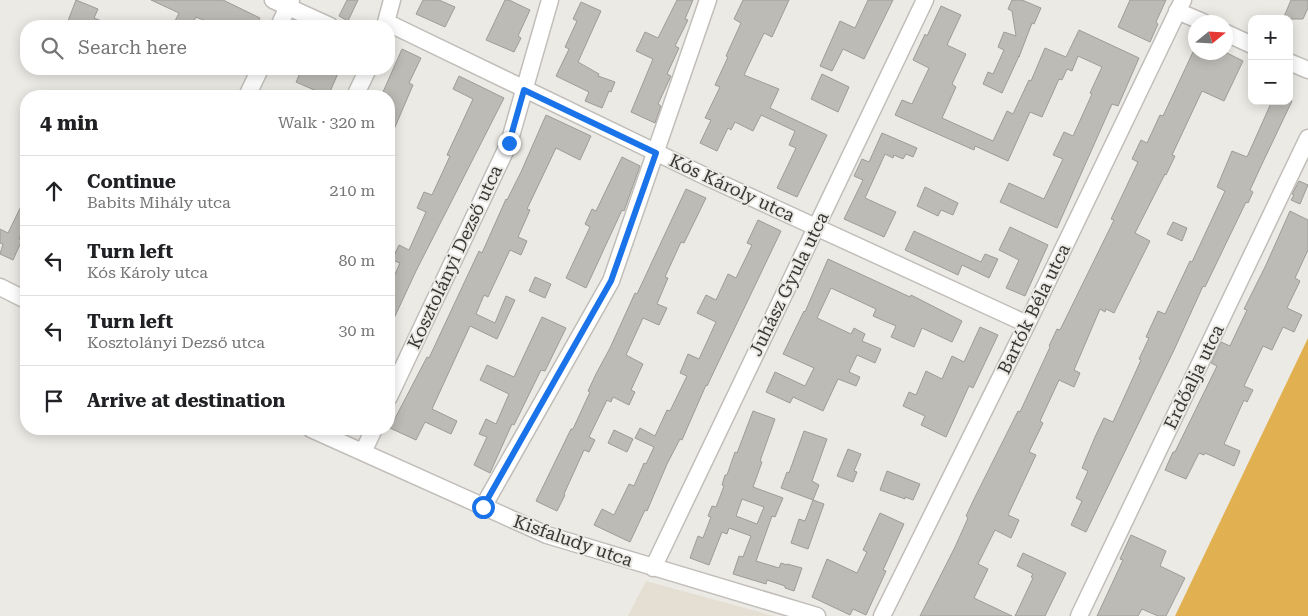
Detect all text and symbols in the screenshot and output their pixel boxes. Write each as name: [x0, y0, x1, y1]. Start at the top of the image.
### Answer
north arrow: [1188, 15, 1233, 60]
map controls: [1248, 15, 1293, 105]
button: +: [1248, 15, 1293, 60]
search box: [20, 20, 395, 75]
icon: search: [38, 34, 66, 62]
text: Search here: [78, 36, 187, 59]
button: −: [1248, 60, 1293, 105]
text: 4 min: [40, 111, 98, 135]
text: Walk · 320 m: [278, 113, 375, 132]
route end: [498, 132, 521, 155]
street label: Kós Károly utca: [666, 149, 799, 226]
street label: Kosztolányi Dezső utca: [403, 161, 506, 352]
text: Continue: [87, 170, 176, 193]
icon: ahead: [40, 177, 68, 205]
text: 210 m: [329, 181, 375, 200]
text: Babits Mihály utca: [87, 193, 231, 212]
street label: Juhász Gyula utca: [745, 208, 833, 359]
text: Turn left: [87, 240, 173, 263]
street label: Bartók Béla utca: [993, 240, 1074, 377]
icon: left: [40, 247, 68, 275]
text: 80 m: [338, 251, 375, 270]
text: Kós Károly utca: [87, 263, 208, 282]
text: Turn left: [87, 310, 173, 333]
icon: left: [40, 317, 68, 345]
text: 30 m: [338, 321, 375, 340]
street label: Erdőalja utca: [1159, 321, 1228, 432]
text: Kosztolányi Dezső utca: [87, 333, 265, 352]
icon: arrive: [40, 387, 68, 415]
text: Arrive at destination: [87, 389, 285, 412]
route start: [472, 496, 495, 519]
street label: Kisfaludy utca: [511, 510, 636, 571]

